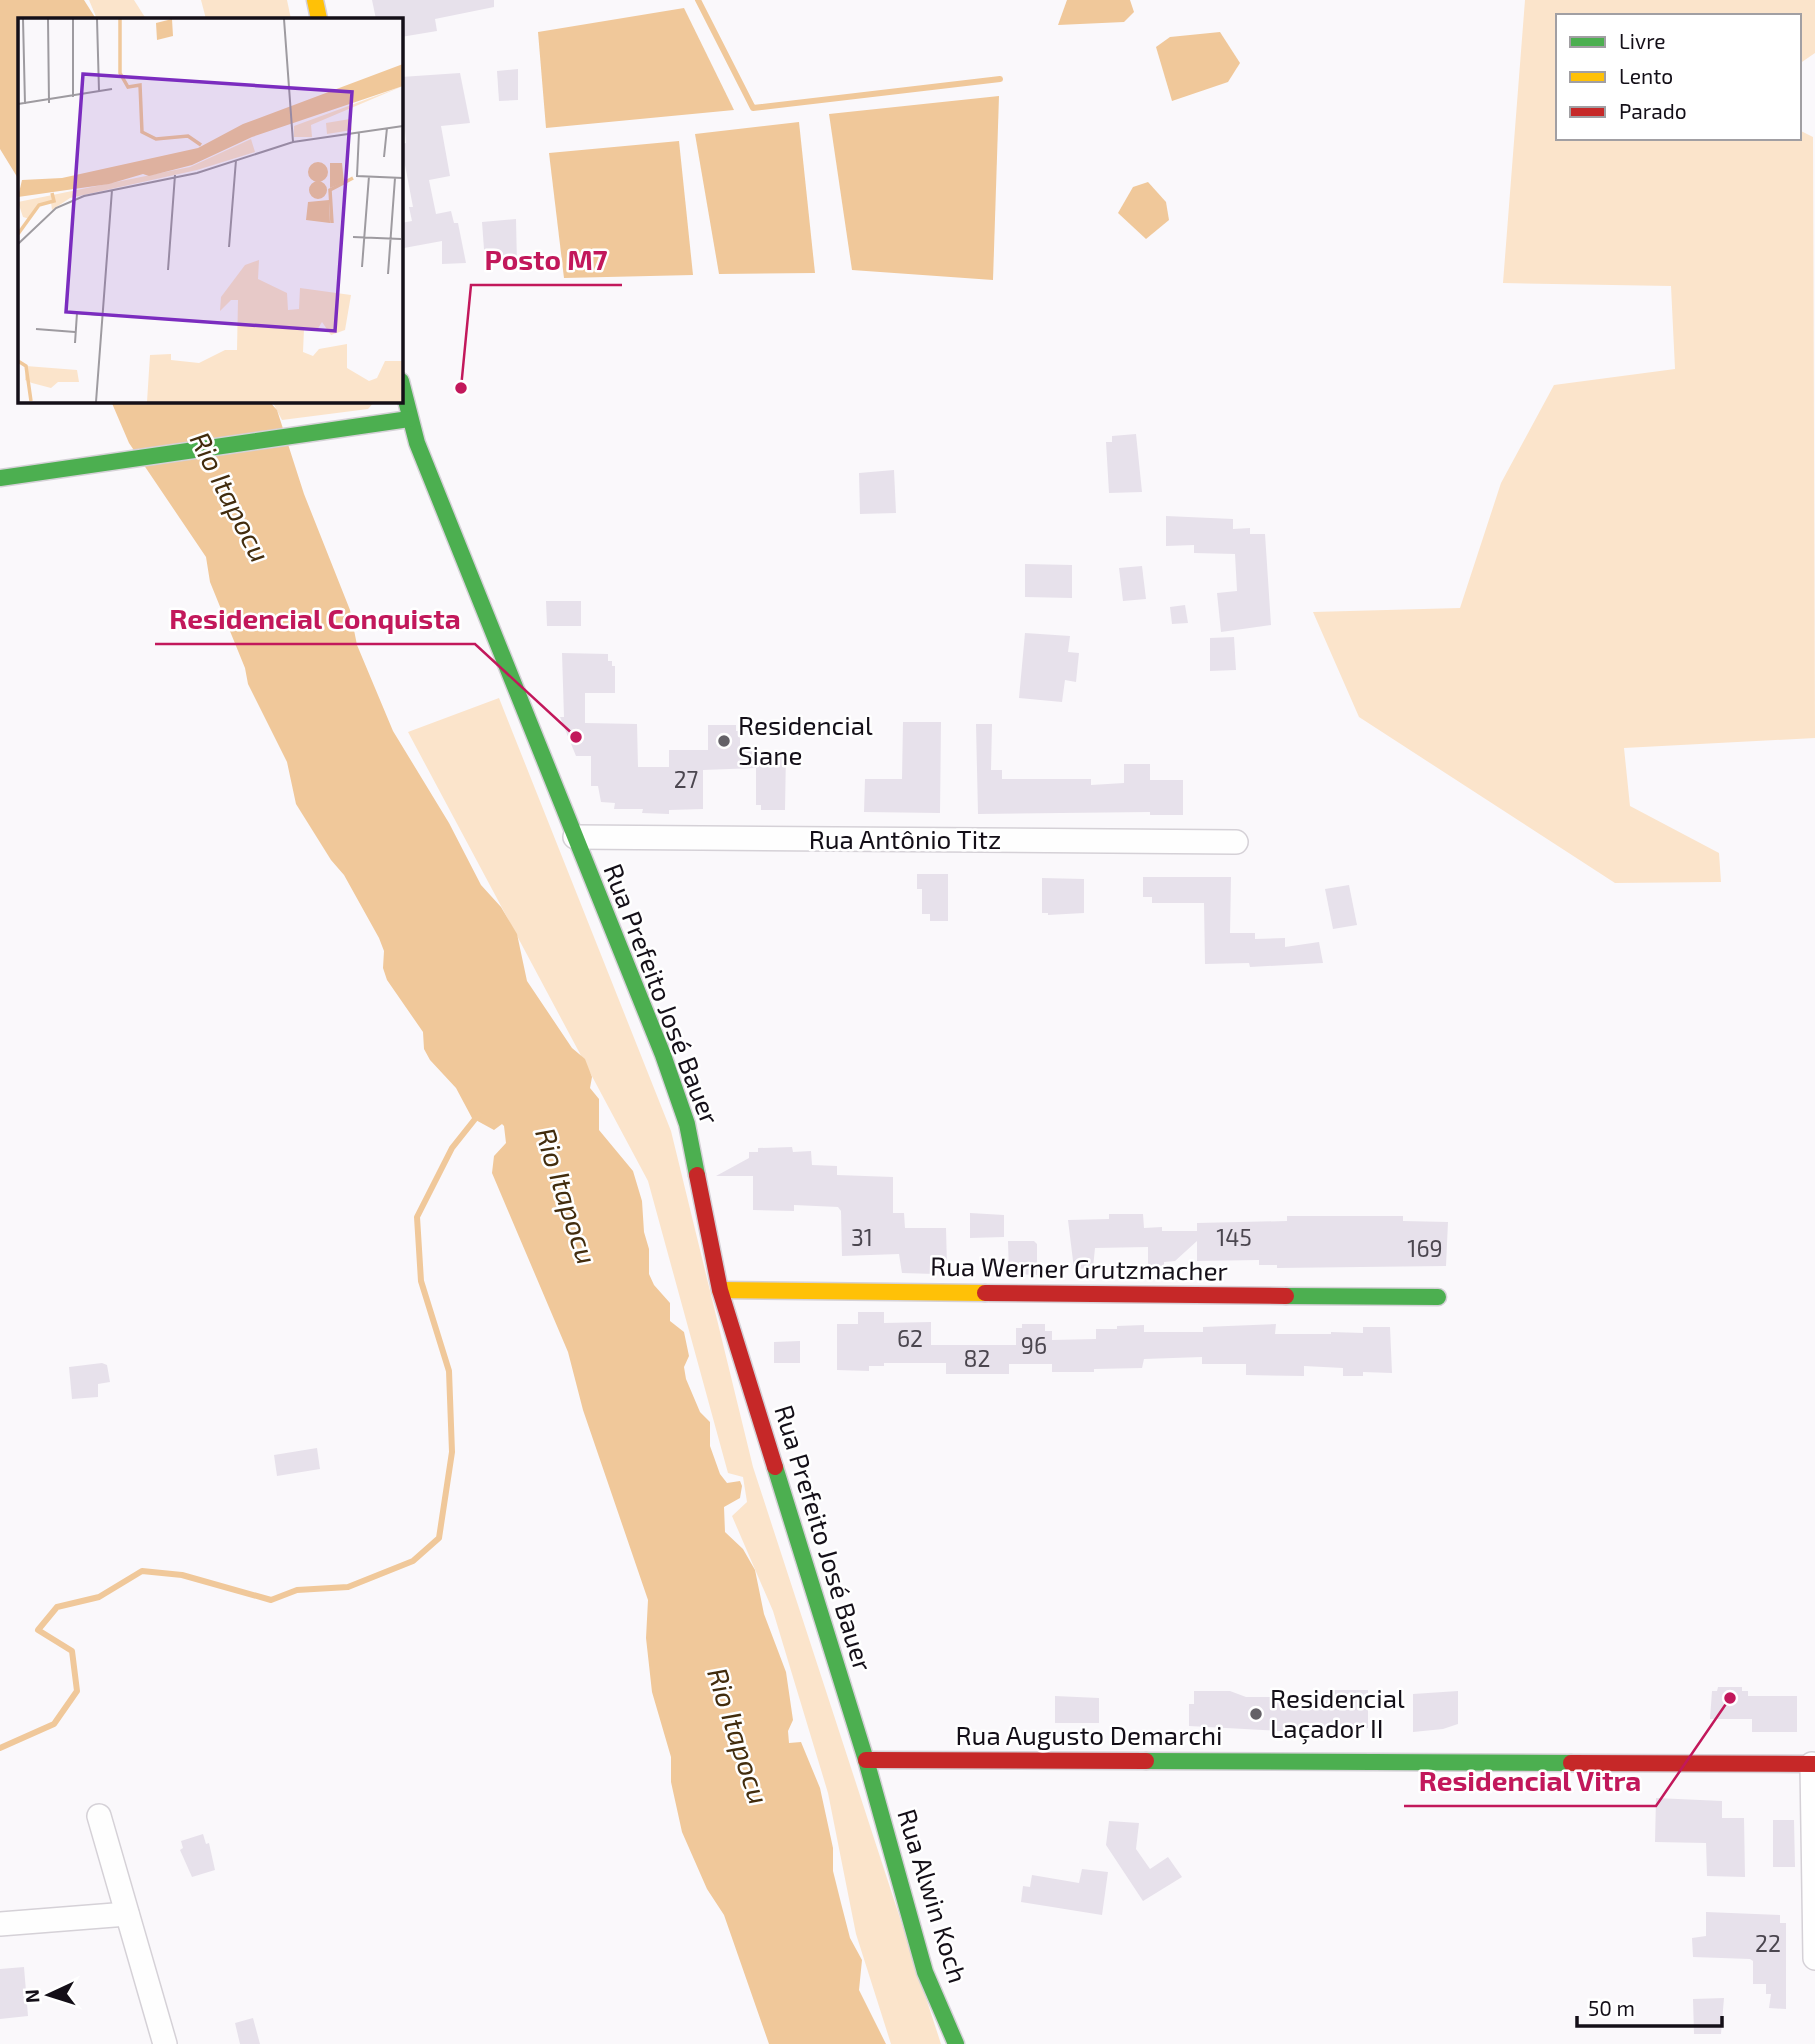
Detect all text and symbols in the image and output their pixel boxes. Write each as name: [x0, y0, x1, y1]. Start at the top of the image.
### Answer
legend: [1556, 14, 1801, 140]
inset map: [18, 18, 402, 402]
text: Livre: [1619, 28, 1666, 53]
text: Lento: [1619, 63, 1673, 88]
text: Parado: [1619, 98, 1687, 123]
callout: Posto M7: [471, 236, 622, 285]
text: Posto M7: [484, 242, 608, 276]
water label: Rio Itapocu: [184, 426, 278, 567]
callout: Residencial Conquista: [155, 595, 475, 644]
text: Residencial Conquista: [169, 601, 461, 635]
place label: Residencial Siane: [738, 709, 873, 770]
marker: Residencial Siane: [716, 733, 732, 749]
house number: 27: [674, 765, 699, 793]
street label: Rua Antônio Titz: [809, 823, 1001, 854]
street label: Rua Prefeito José Bauer: [598, 859, 726, 1128]
water label: Rio Itapocu: [529, 1123, 605, 1268]
house number: 31: [851, 1223, 873, 1251]
house number: 145: [1216, 1223, 1252, 1251]
house number: 169: [1407, 1234, 1443, 1262]
street label: Rua Werner Grutzmacher: [930, 1249, 1228, 1286]
house number: 62: [897, 1324, 923, 1352]
house number: 96: [1021, 1331, 1047, 1359]
house number: 82: [964, 1344, 990, 1372]
street label: Rua Prefeito José Bauer: [769, 1401, 880, 1674]
water label: Rio Itapocu: [701, 1663, 777, 1808]
place label: Residencial Laçador II: [1270, 1682, 1405, 1745]
marker: Residencial Laçador II: [1248, 1706, 1264, 1722]
street label: Rua Augusto Demarchi: [956, 1719, 1222, 1750]
callout: Residencial Vitra: [1404, 1757, 1656, 1806]
text: Residencial Vitra: [1419, 1763, 1641, 1797]
street label: Rua Alwin Koch: [892, 1805, 975, 1986]
house number: 22: [1755, 1929, 1781, 1957]
north arrow: [14, 1960, 84, 2030]
scale bar: [1577, 1984, 1722, 2028]
text: N: [20, 1989, 43, 2004]
text: 50 m: [1588, 1995, 1635, 2020]

